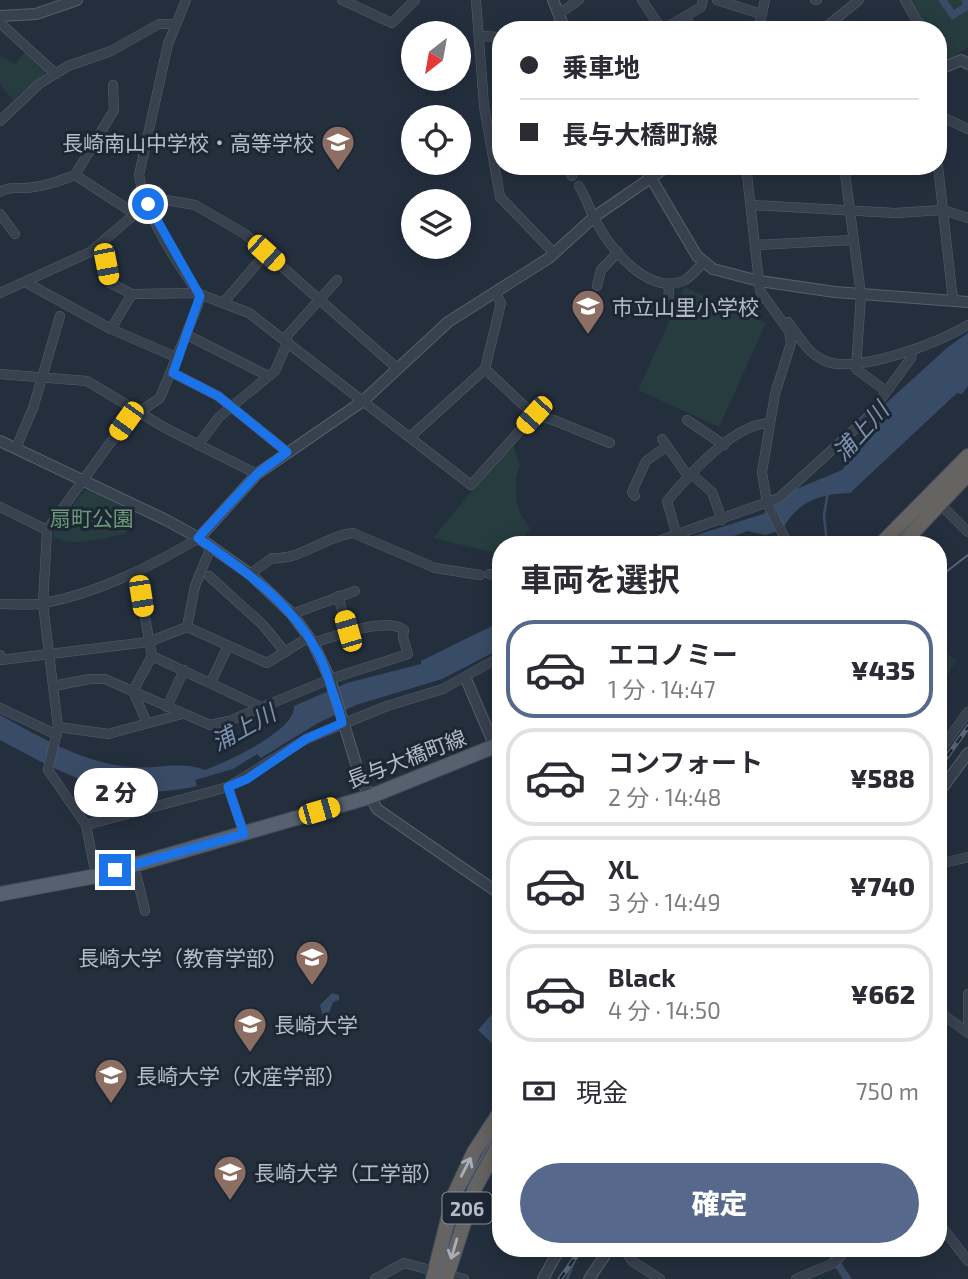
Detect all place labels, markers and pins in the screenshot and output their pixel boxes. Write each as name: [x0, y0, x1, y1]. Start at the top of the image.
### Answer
school or university icon: 長崎南山中学校・高等学校: [319, 123, 357, 172]
place label: 長崎南山中学校・高等学校: [62, 130, 314, 155]
school or university icon: 市立山里小学校: [569, 287, 607, 336]
place label: 市立山里小学校: [612, 294, 759, 319]
school or university icon: 長崎大学（教育学部）: [293, 938, 331, 987]
place label: 長崎大学（教育学部）: [78, 945, 288, 970]
school or university icon: 長崎大学: [231, 1005, 269, 1054]
place label: 長崎大学: [274, 1012, 358, 1037]
school or university icon: 長崎大学（水産学部）: [92, 1056, 130, 1105]
place label: 長崎大学（水産学部）: [136, 1063, 346, 1088]
school or university icon: 長崎大学（工学部）: [211, 1153, 249, 1202]
place label: 長崎大学（工学部）: [254, 1160, 443, 1185]

